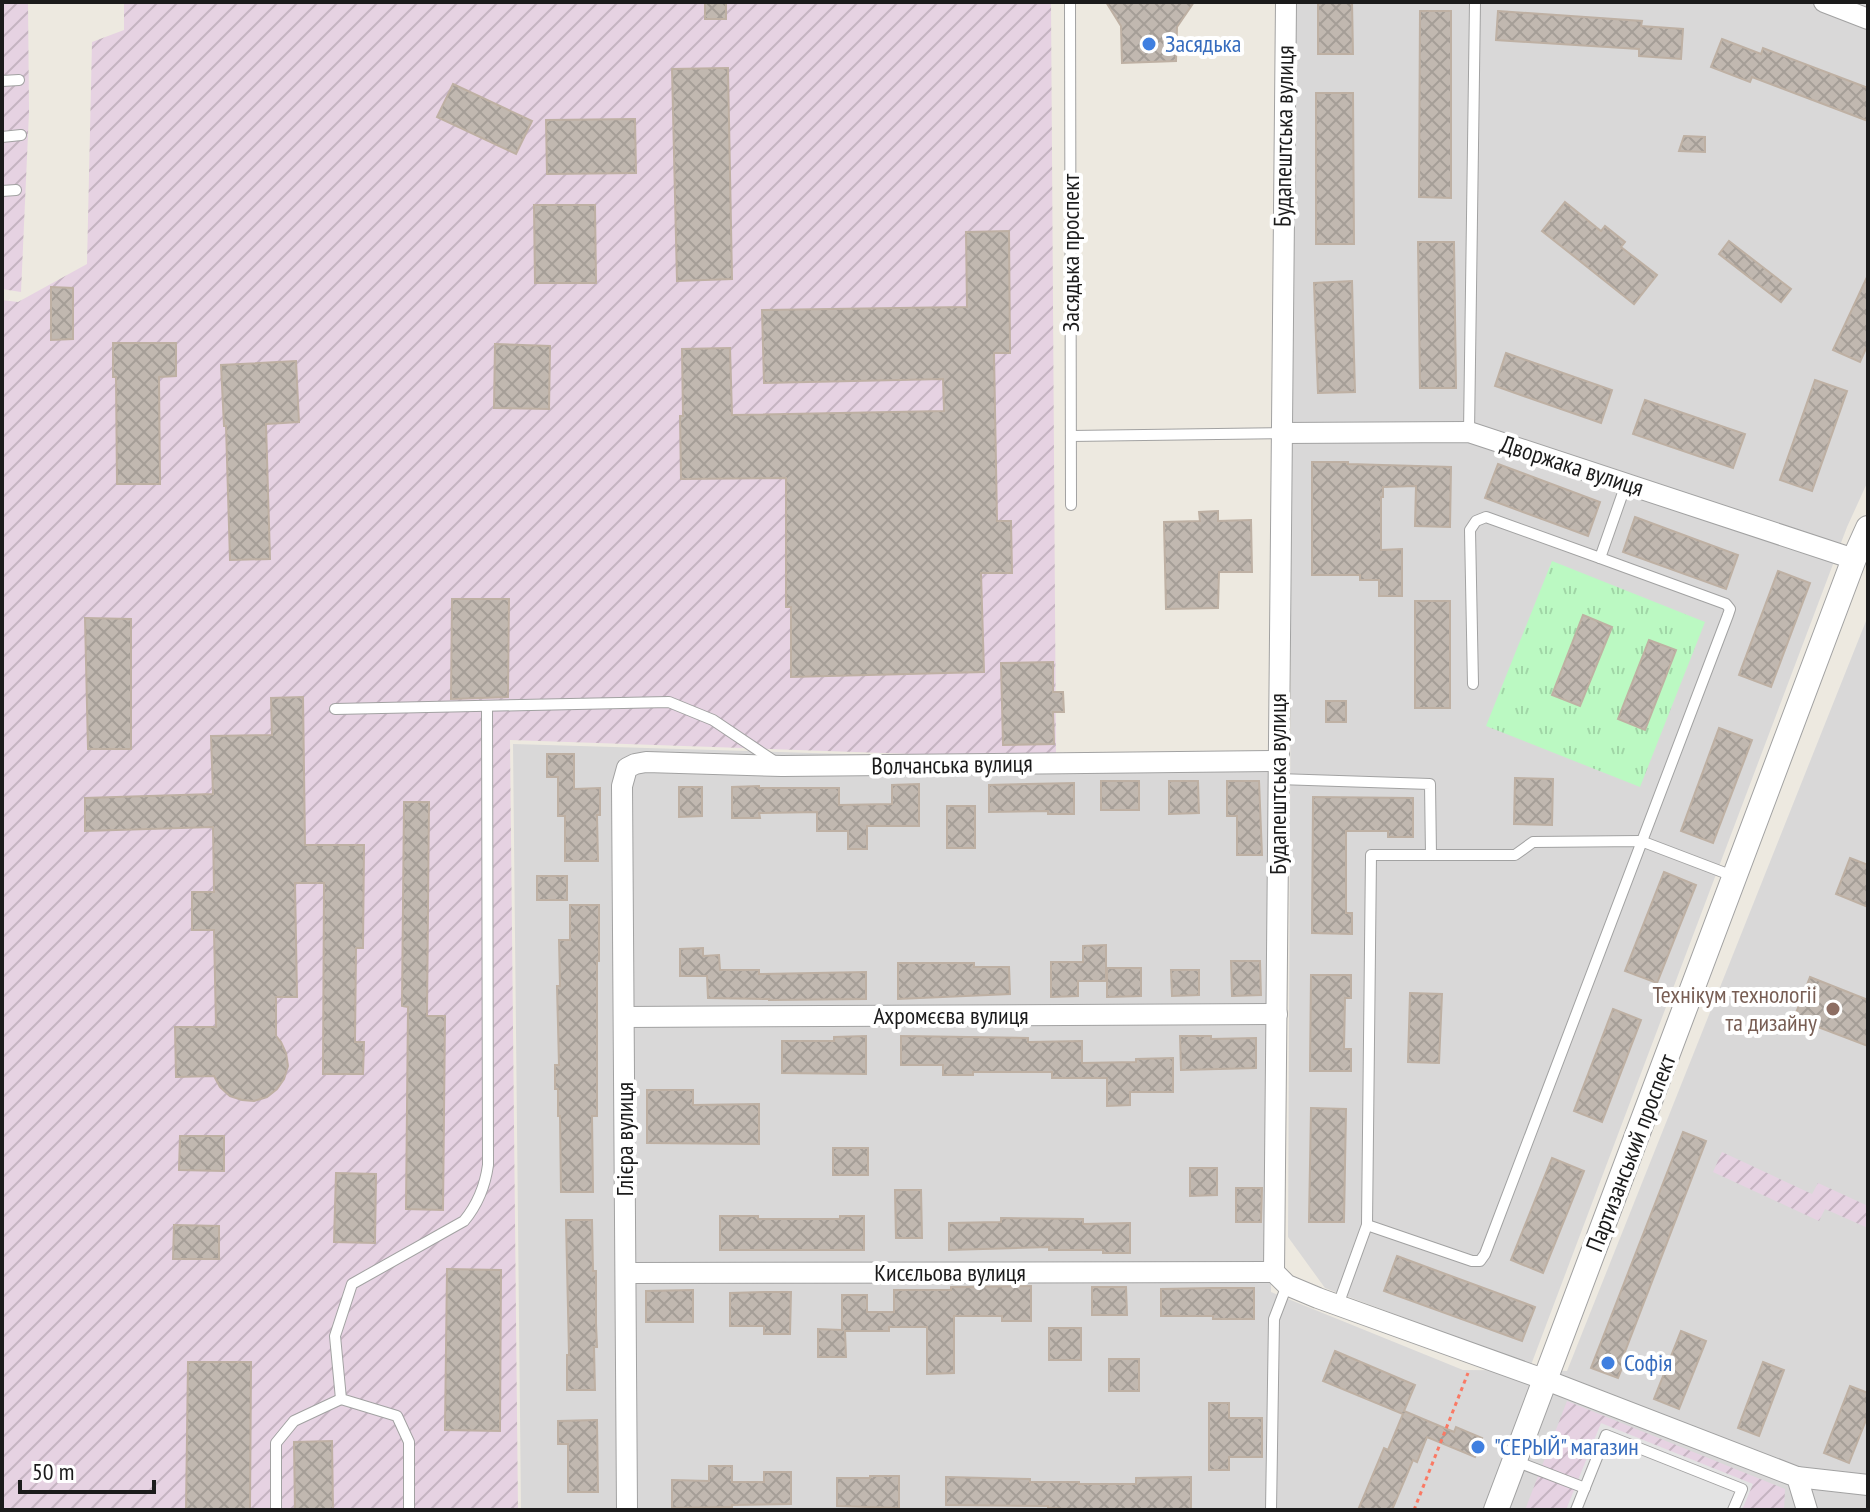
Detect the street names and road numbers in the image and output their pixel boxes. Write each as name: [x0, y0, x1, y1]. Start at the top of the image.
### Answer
street label: Будапештська вулиця: [1266, 45, 1301, 227]
street label: Засядька проспект: [1055, 174, 1086, 332]
street label: Дворжака вулиця: [1497, 428, 1648, 503]
street label: Будапештська вулиця: [1262, 693, 1293, 875]
street label: Волчанська вулиця: [871, 748, 1033, 781]
street label: Ахромєєва вулиця: [873, 1000, 1029, 1031]
street label: Партизанський проспект: [1579, 1049, 1683, 1256]
street label: Глієра вулиця: [609, 1082, 640, 1196]
street label: Кисєльова вулиця: [874, 1257, 1026, 1288]

